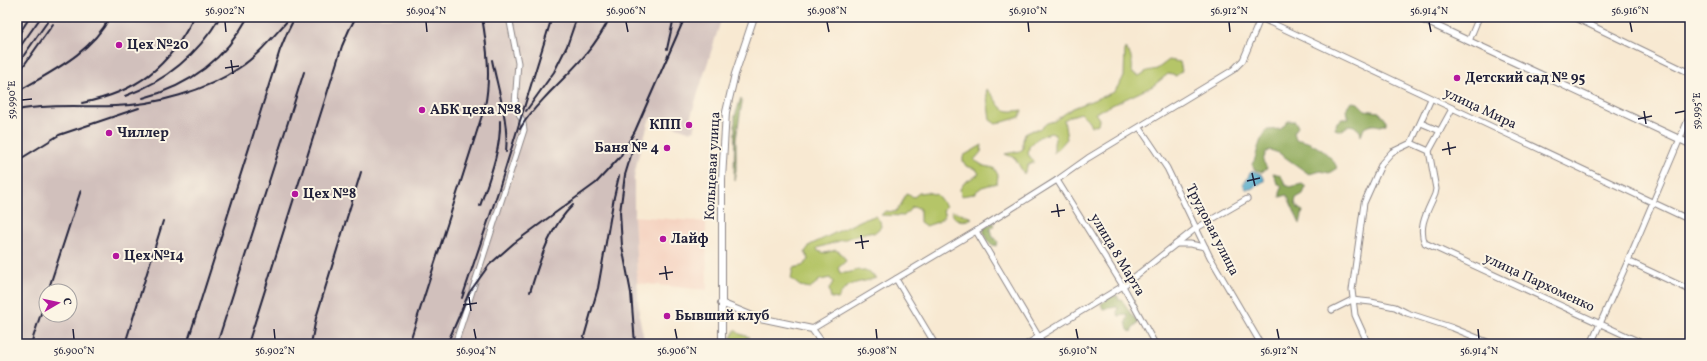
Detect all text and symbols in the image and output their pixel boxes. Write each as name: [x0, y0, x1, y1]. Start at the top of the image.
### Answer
text: 56.902°N: [205, 4, 246, 18]
text: 56.904°N: [406, 4, 447, 18]
text: 56.906°N: [606, 4, 647, 18]
text: 56.908°N: [807, 4, 848, 18]
text: 56.910°N: [1009, 4, 1048, 18]
text: 56.912°N: [1210, 4, 1248, 18]
text: 56.914°N: [1410, 4, 1449, 18]
text: 56.916°N: [1611, 4, 1649, 18]
place label: Цех №20: [127, 36, 189, 55]
marker: Цех №20: [114, 40, 124, 50]
place label: Детский сад № 95: [1465, 69, 1585, 88]
marker: Детский сад № 95: [1452, 73, 1462, 83]
text: 59.990°E: [5, 81, 19, 119]
street label: улица Мира: [1440, 84, 1520, 134]
text: 59.995°E: [1690, 92, 1704, 130]
place label: АБК цеха №8: [430, 101, 521, 120]
marker: АБК цеха №8: [417, 105, 427, 115]
street label: Кольцевая улица: [701, 111, 725, 221]
place label: КПП: [649, 116, 681, 135]
marker: КПП: [684, 120, 694, 130]
place label: Чиллер: [117, 124, 169, 143]
marker: Чиллер: [104, 128, 114, 138]
place label: Баня № 4: [594, 139, 660, 158]
marker: Баня № 4: [662, 143, 672, 153]
street label: Трудовая улица: [1181, 181, 1243, 279]
place label: Цех №8: [303, 185, 356, 204]
marker: Цех №8: [290, 189, 300, 199]
street label: улица 8 Марта: [1085, 210, 1149, 300]
place label: Лайф: [671, 230, 709, 249]
marker: Лайф: [658, 234, 668, 244]
place label: Цех №14: [124, 247, 184, 266]
street label: улица Пархоменко: [1481, 249, 1597, 317]
marker: Цех №14: [111, 251, 121, 261]
north arrow: [38, 283, 78, 323]
text: С: [58, 297, 74, 306]
place label: Бывший клуб: [675, 307, 770, 326]
marker: Бывший клуб: [662, 311, 672, 321]
text: 56.900°N: [54, 344, 95, 358]
text: 56.902°N: [255, 344, 296, 358]
text: 56.904°N: [456, 344, 497, 358]
text: 56.906°N: [657, 344, 698, 358]
text: 56.908°N: [857, 344, 898, 358]
text: 56.910°N: [1059, 344, 1098, 358]
text: 56.912°N: [1260, 344, 1298, 358]
text: 56.914°N: [1460, 344, 1499, 358]

